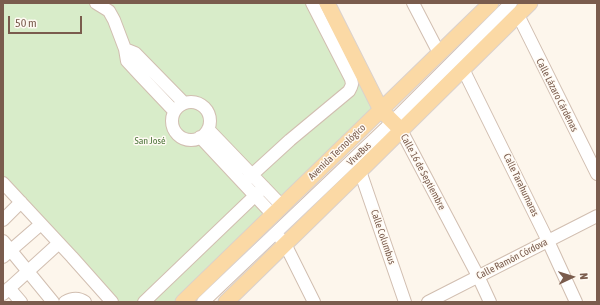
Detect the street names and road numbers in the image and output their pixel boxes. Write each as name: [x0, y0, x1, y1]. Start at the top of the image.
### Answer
street label: Calle Lázaro Cárdenas: [533, 56, 581, 134]
street label: Avenida Tecnológico: [306, 122, 368, 182]
street label: Calle 16 de Septiembre: [398, 132, 448, 212]
street label: ViveBus: [344, 140, 374, 168]
street label: Calle Tarahumaras: [501, 152, 541, 218]
street label: Calle Columbus: [368, 208, 398, 266]
street label: Calle Ramón Córdova: [474, 236, 550, 282]

